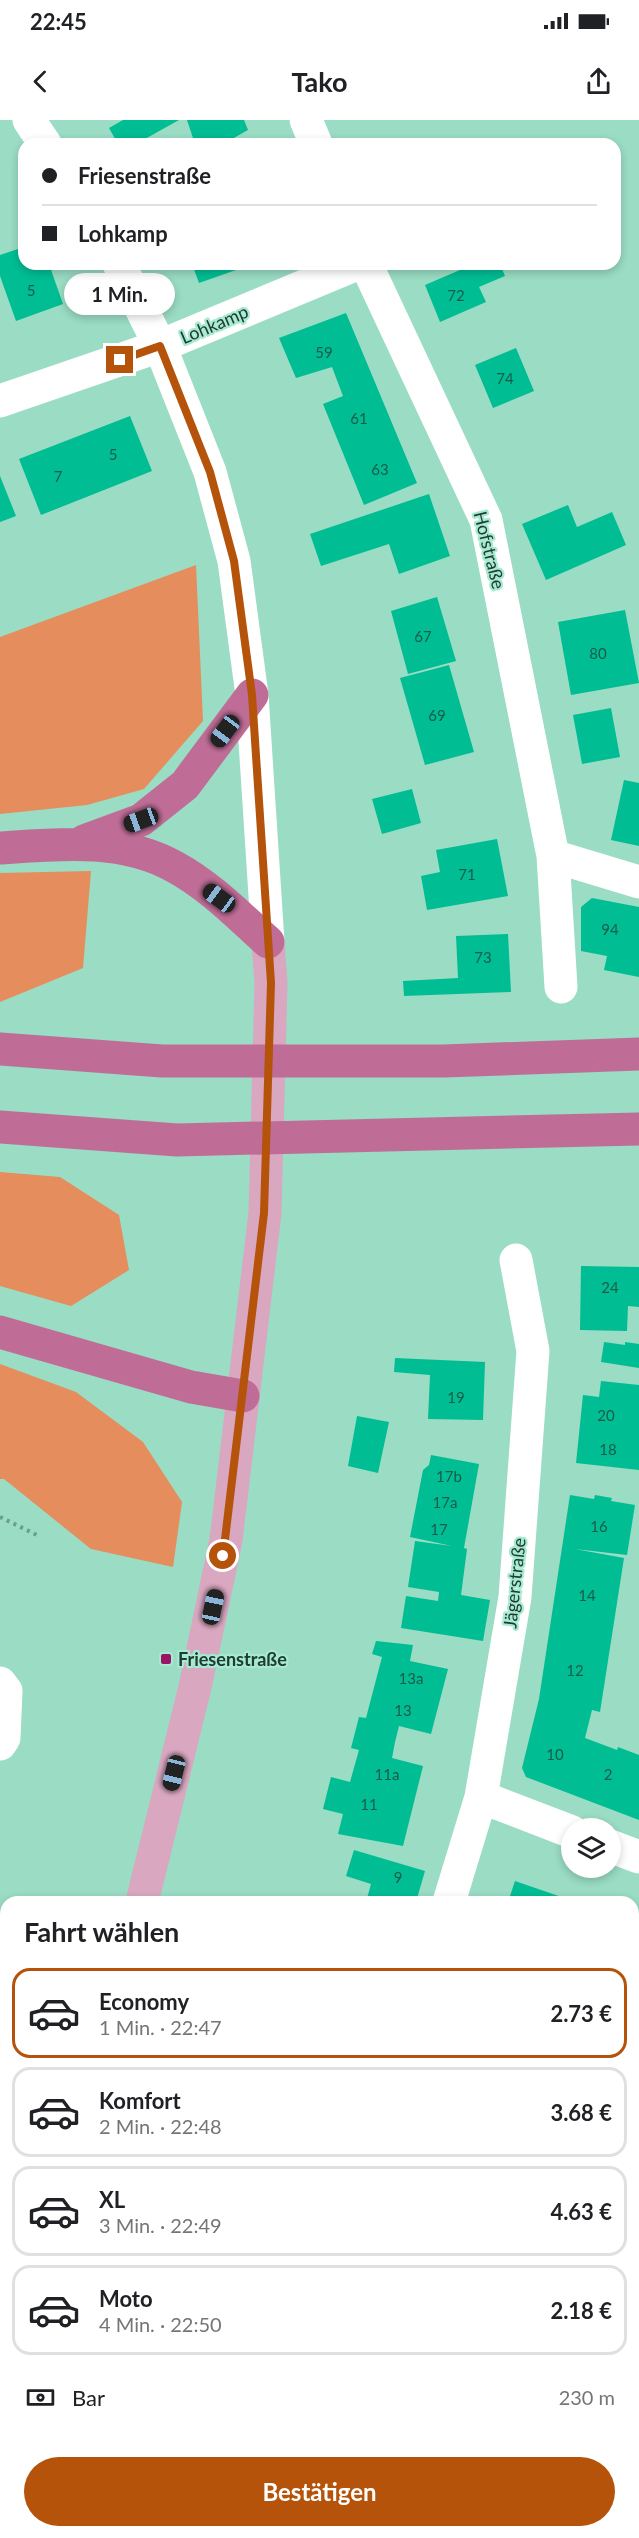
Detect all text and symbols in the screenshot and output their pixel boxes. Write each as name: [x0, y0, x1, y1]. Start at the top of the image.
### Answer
text: 22:45: [30, 8, 87, 35]
icon: back: [24, 65, 57, 98]
text: Tako: [291, 65, 348, 98]
icon: share: [582, 65, 615, 98]
text: Friesenstraße: [78, 162, 211, 189]
text: Lohkamp: [78, 220, 168, 247]
callout: 1 Min.: [64, 273, 176, 315]
house number: 5: [27, 281, 35, 299]
text: 1 Min.: [91, 282, 148, 306]
house number: 72: [447, 286, 465, 304]
street label: Lohkamp: [177, 300, 251, 348]
house number: 59: [315, 343, 333, 361]
route end: [106, 346, 133, 373]
house number: 74: [496, 369, 514, 387]
house number: 61: [350, 409, 368, 427]
house number: 5: [109, 445, 117, 463]
house number: 63: [371, 460, 389, 478]
house number: 7: [54, 467, 63, 485]
street label: Hofstraße: [470, 509, 510, 591]
house number: 67: [414, 627, 432, 645]
house number: 80: [589, 644, 607, 662]
house number: 69: [428, 706, 446, 724]
car: [207, 711, 243, 751]
car: [121, 805, 161, 835]
house number: 71: [458, 865, 476, 883]
car: [199, 880, 239, 916]
house number: 94: [601, 920, 619, 938]
house number: 73: [474, 948, 492, 966]
house number: 24: [601, 1278, 619, 1296]
house number: 19: [447, 1388, 465, 1406]
house number: 20: [597, 1406, 615, 1424]
house number: 18: [599, 1440, 617, 1458]
house number: 17b: [436, 1467, 462, 1485]
house number: 17a: [433, 1493, 457, 1511]
house number: 16: [590, 1517, 608, 1535]
house number: 17: [430, 1520, 448, 1538]
street label: Jägerstraße: [498, 1537, 530, 1629]
route start: [209, 1542, 236, 1569]
house number: 14: [578, 1586, 596, 1604]
car: [200, 1588, 226, 1626]
place label: Friesenstraße: [178, 1648, 287, 1670]
marker: Friesenstraße: [159, 1652, 173, 1666]
house number: 12: [566, 1661, 584, 1679]
house number: 13a: [399, 1669, 423, 1687]
house number: 13: [394, 1701, 412, 1719]
house number: 10: [546, 1745, 564, 1763]
car: [161, 1753, 187, 1793]
house number: 11a: [375, 1765, 399, 1783]
house number: 2: [604, 1765, 612, 1783]
house number: 11: [360, 1795, 378, 1813]
map controls: [561, 1818, 621, 1878]
button: layers: [561, 1818, 621, 1878]
house number: 9: [394, 1868, 402, 1886]
text: Fahrt wählen: [24, 1915, 179, 1948]
icon: car: [27, 1986, 81, 2040]
text: Economy: [99, 1988, 189, 2015]
text: 2.73 €: [550, 2000, 612, 2027]
text: 1 Min. · 22:47: [99, 2015, 222, 2039]
icon: car: [27, 2085, 81, 2139]
text: Komfort: [99, 2087, 181, 2114]
text: 3.68 €: [550, 2099, 612, 2126]
text: 2 Min. · 22:48: [99, 2114, 222, 2138]
icon: car: [27, 2184, 81, 2238]
text: XL: [99, 2186, 125, 2213]
text: 4.63 €: [550, 2198, 612, 2225]
text: 3 Min. · 22:49: [99, 2213, 222, 2237]
icon: car: [27, 2283, 81, 2337]
text: Moto: [99, 2285, 153, 2312]
text: 2.18 €: [550, 2297, 612, 2324]
text: 4 Min. · 22:50: [99, 2312, 222, 2336]
icon: cash: [24, 2381, 57, 2414]
text: Bar: [72, 2384, 105, 2411]
text: 230 m: [559, 2385, 615, 2409]
button: Bestätigen: [24, 2457, 615, 2526]

